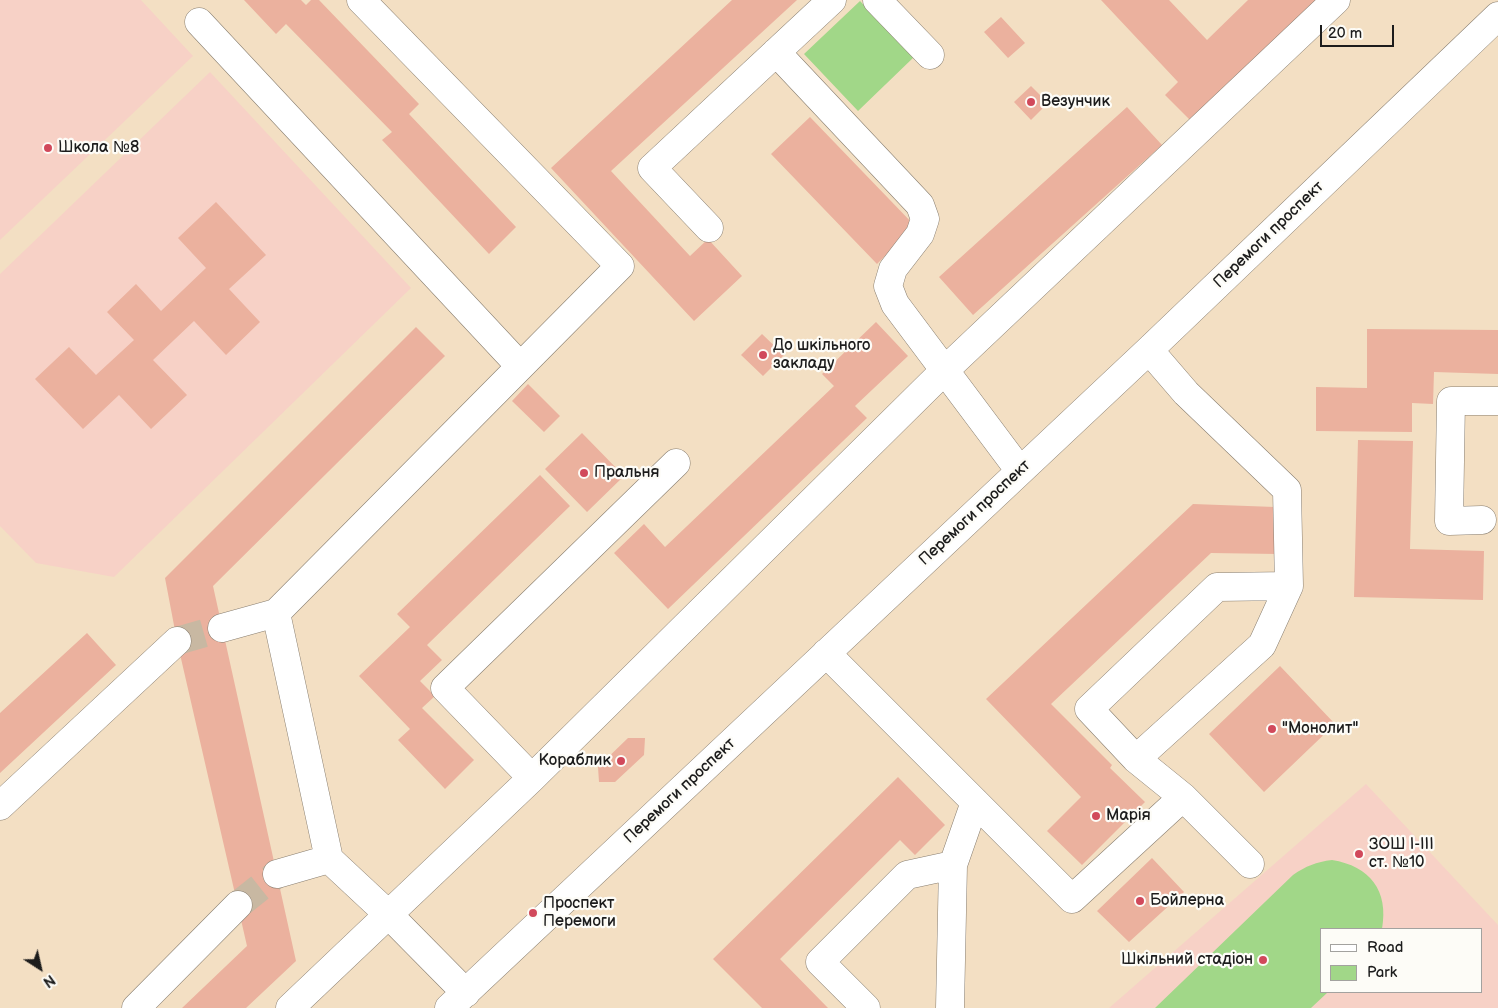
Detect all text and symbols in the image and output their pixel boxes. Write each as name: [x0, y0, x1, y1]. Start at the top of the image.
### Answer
scale bar: [1323, 15, 1397, 47]
text: 20 m: [1328, 24, 1362, 43]
place label: Везунчик: [1041, 92, 1110, 112]
marker: Везунчик: [1025, 96, 1037, 108]
place label: Школа №8: [58, 138, 139, 158]
marker: Школа №8: [42, 142, 54, 154]
street label: Перемоги проспект: [1210, 177, 1328, 293]
place label: До шкільного закладу: [773, 336, 870, 374]
marker: До шкільного закладу: [757, 349, 769, 361]
street label: Перемоги проспект: [915, 456, 1035, 570]
place label: Пральня: [594, 463, 659, 483]
marker: Пральня: [578, 467, 590, 479]
place label: "Монолит": [1282, 719, 1358, 739]
marker: "Монолит": [1266, 723, 1278, 735]
street label: Перемоги проспект: [620, 734, 740, 848]
place label: Кораблик: [539, 751, 611, 771]
marker: Кораблик: [615, 755, 627, 767]
place label: Марія: [1106, 806, 1151, 826]
marker: Марія: [1090, 810, 1102, 822]
place label: ЗОШ І-ІІІ ст. №10: [1369, 835, 1434, 873]
marker: ЗОШ І-ІІІ ст. №10: [1353, 848, 1365, 860]
place label: Бойлерна: [1150, 891, 1224, 911]
place label: Проспект Перемоги: [543, 894, 616, 932]
marker: Бойлерна: [1134, 895, 1146, 907]
marker: Проспект Перемоги: [527, 907, 539, 919]
legend: [1320, 928, 1483, 993]
text: Road: [1367, 938, 1403, 957]
north arrow: [15, 943, 65, 993]
place label: Шкільний стадіон: [1121, 950, 1253, 970]
marker: Шкільний стадіон: [1257, 954, 1269, 966]
text: Park: [1367, 963, 1397, 982]
text: N: [40, 971, 58, 991]

